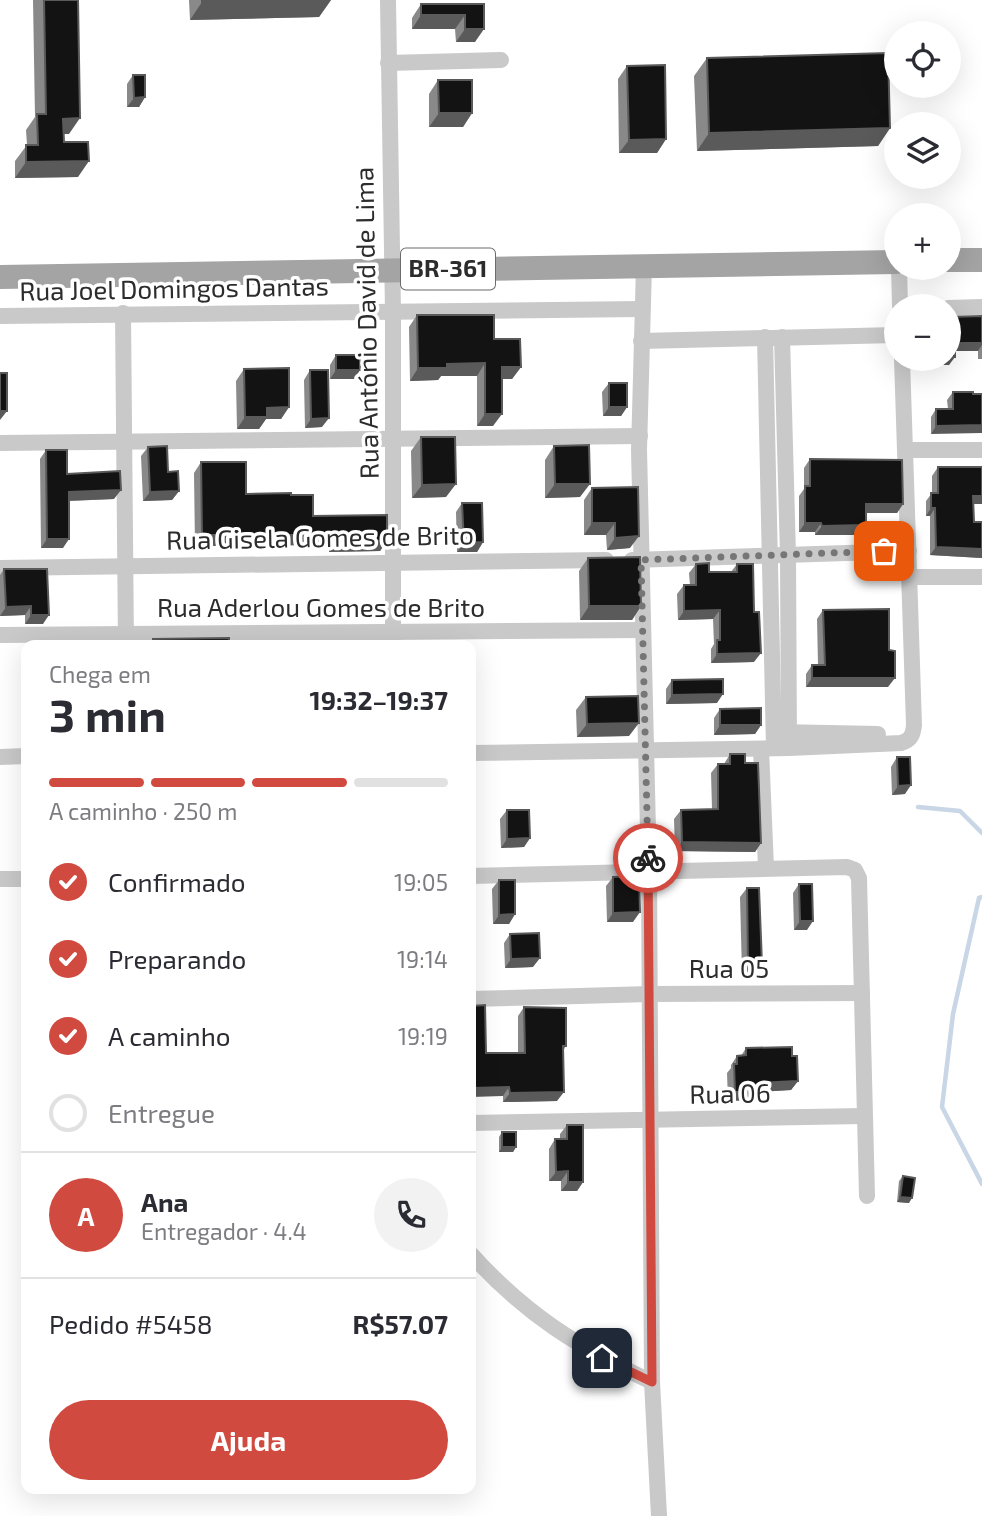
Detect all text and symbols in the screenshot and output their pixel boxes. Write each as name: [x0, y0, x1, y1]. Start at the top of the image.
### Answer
map controls: [884, 21, 961, 371]
button: locate: [884, 21, 961, 98]
button: layers: [884, 112, 961, 189]
street label: Rua António David de Lima: [347, 167, 384, 479]
button: +: [884, 203, 961, 280]
road number: BR-361: [401, 248, 495, 290]
street label: Rua Joel Domingos Dantas: [19, 269, 329, 306]
button: −: [884, 294, 961, 371]
street label: Rua Gisela Gomes de Brito: [166, 518, 474, 555]
pin: [854, 521, 914, 581]
icon: bag: [865, 532, 903, 570]
street label: Rua Aderlou Gomes de Brito: [157, 591, 485, 622]
text: Chega em: [49, 660, 151, 688]
text: 19:32–19:37: [309, 684, 448, 715]
text: 3 min: [49, 686, 166, 741]
text: A caminho · 250 m: [49, 797, 238, 825]
courier: [613, 823, 683, 893]
icon: bike: [629, 839, 667, 877]
icon: check: [49, 863, 87, 901]
text: Confirmado: [108, 866, 246, 897]
text: 19:05: [394, 868, 448, 896]
icon: check: [49, 940, 87, 978]
text: Preparando: [108, 943, 246, 974]
text: 19:14: [397, 945, 448, 973]
street label: Rua 05: [689, 952, 769, 983]
icon: check: [49, 1017, 87, 1055]
text: A caminho: [108, 1020, 231, 1051]
text: 19:19: [398, 1022, 448, 1050]
street label: Rua 06: [689, 1076, 771, 1109]
text: Entregue: [108, 1097, 215, 1128]
button: phone: [374, 1178, 448, 1252]
text: Ana: [141, 1186, 188, 1217]
text: A: [78, 1200, 94, 1231]
text: Entregador · 4.4: [141, 1217, 307, 1245]
text: Pedido #5458: [49, 1308, 212, 1339]
text: R$57.07: [353, 1308, 448, 1339]
pin: [572, 1328, 632, 1388]
icon: home: [583, 1339, 621, 1377]
button: Ajuda: [49, 1400, 448, 1480]

